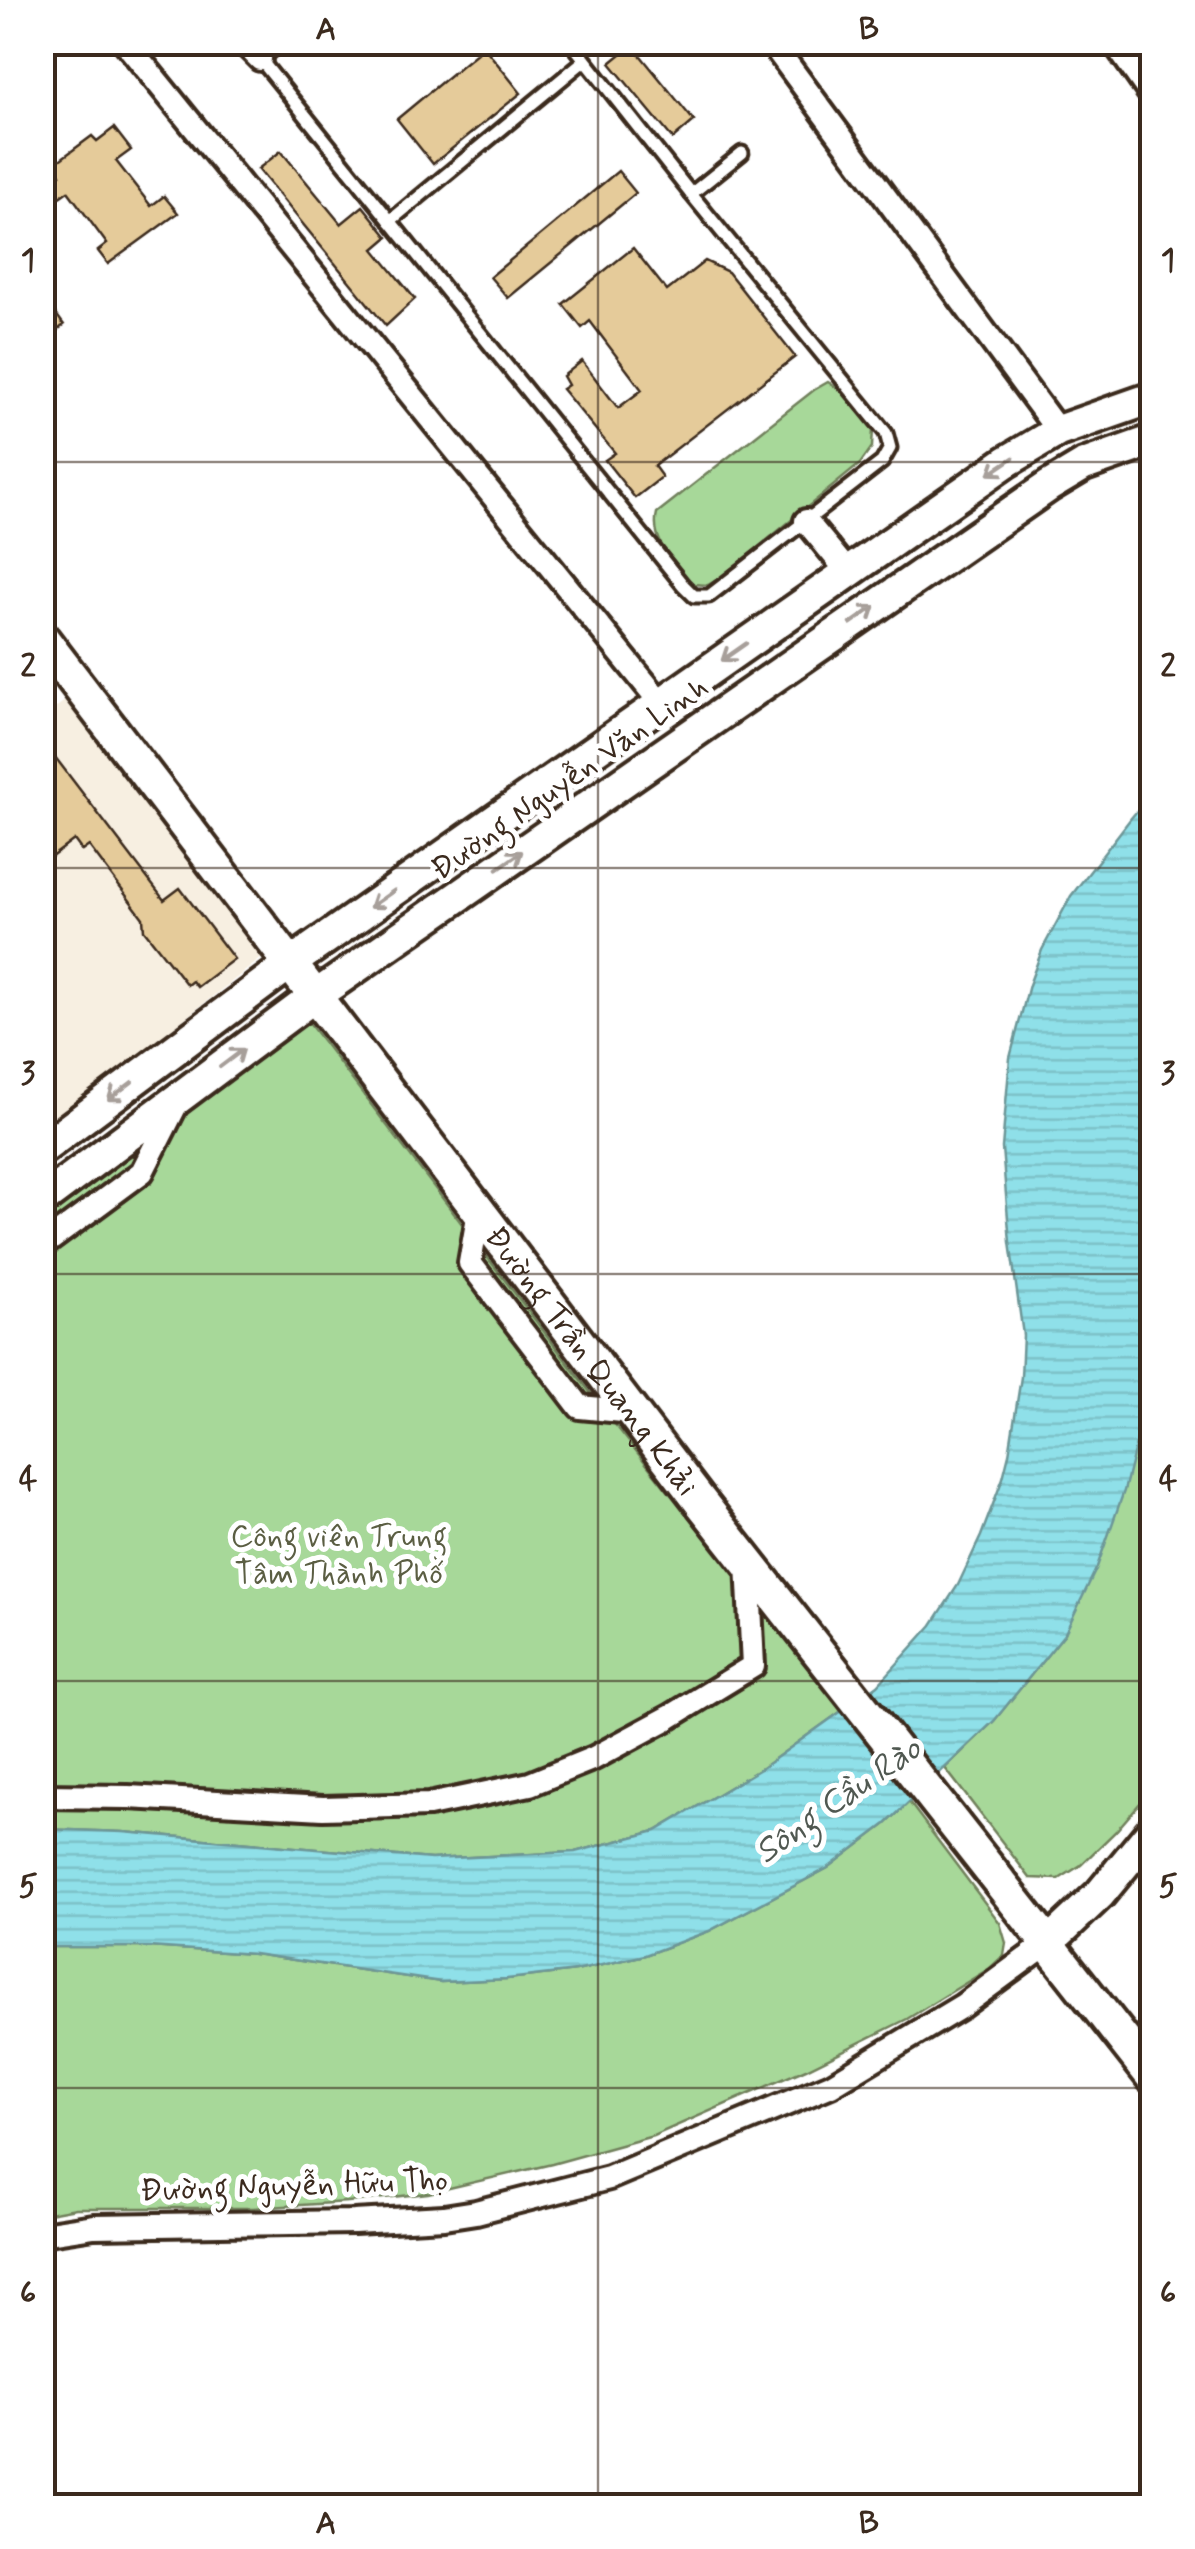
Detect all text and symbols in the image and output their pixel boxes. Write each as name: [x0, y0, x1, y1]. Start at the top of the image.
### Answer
text: A: [316, 9, 336, 51]
text: B: [859, 9, 879, 51]
text: 1: [21, 240, 35, 282]
text: 1: [1161, 240, 1175, 282]
one-way arrow: [987, 455, 1015, 476]
one-way arrow: [849, 605, 877, 626]
one-way arrow: [721, 641, 749, 662]
text: 2: [20, 646, 36, 688]
text: 2: [1160, 646, 1176, 688]
street label: Đường Nguyễn Văn Linh: [423, 667, 719, 893]
one-way arrow: [496, 850, 523, 871]
one-way arrow: [369, 888, 397, 909]
one-way arrow: [218, 1047, 245, 1068]
text: 3: [21, 1053, 36, 1095]
text: 3: [1161, 1053, 1176, 1095]
one-way arrow: [107, 1080, 134, 1101]
street label: Đường Trần Quang Khải: [474, 1218, 707, 1505]
text: 4: [19, 1459, 38, 1501]
text: 4: [1159, 1459, 1178, 1501]
park label: Công viên Trung Tâm Thành Phố: [231, 1516, 447, 1595]
water label: Sông Cầu Rào: [746, 1726, 934, 1878]
text: 5: [18, 1866, 38, 1908]
text: 5: [1158, 1866, 1178, 1908]
street label: Đường Nguyễn Hữu Thọ: [139, 2160, 449, 2215]
text: 6: [20, 2272, 36, 2314]
text: 6: [1160, 2272, 1176, 2314]
text: A: [316, 2503, 336, 2545]
text: B: [859, 2503, 879, 2545]

